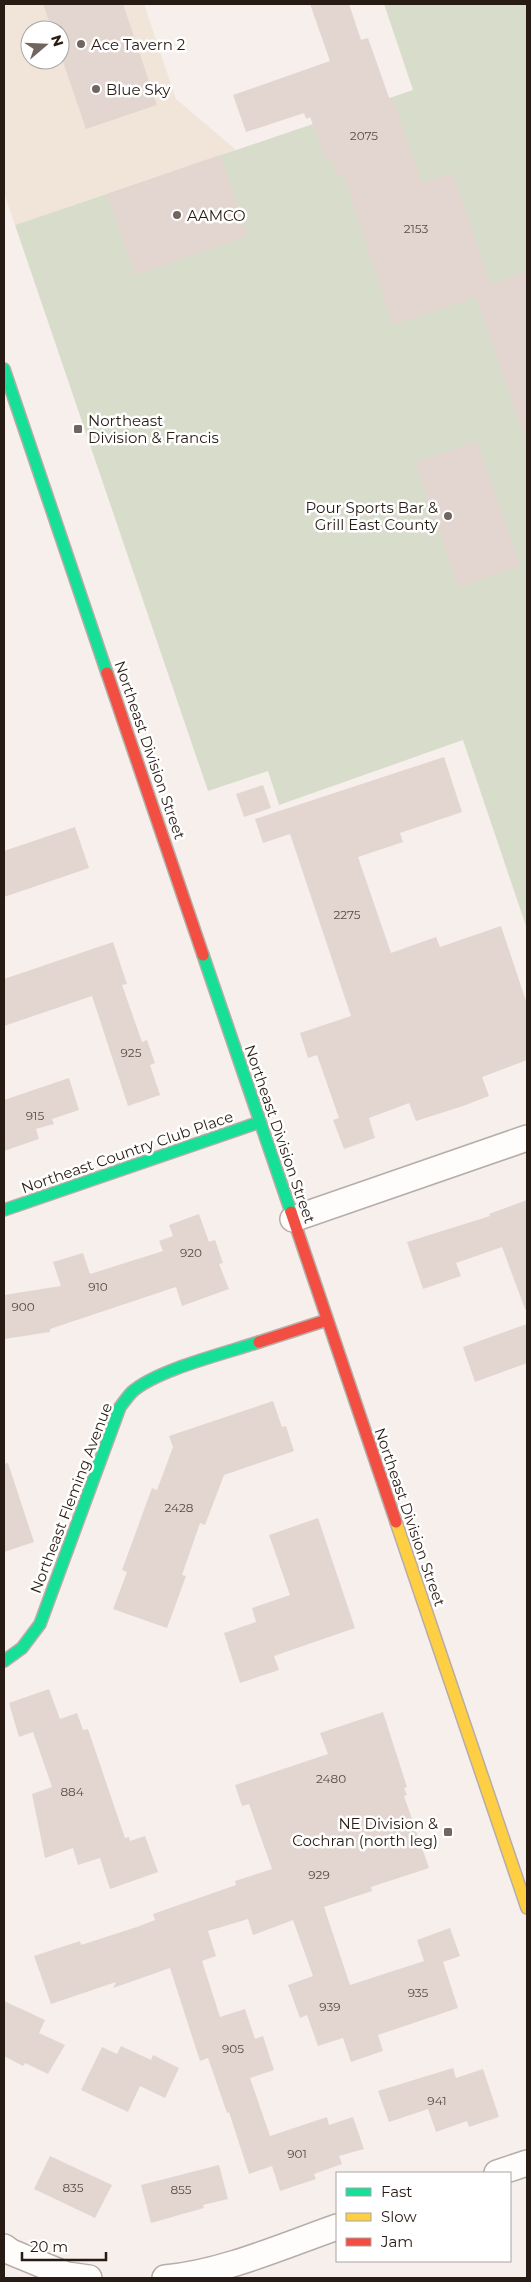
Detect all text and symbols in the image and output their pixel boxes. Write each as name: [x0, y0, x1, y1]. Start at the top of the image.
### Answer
north arrow: [20, 20, 70, 70]
text: N: [47, 32, 68, 49]
place label: Ace Tavern 2: [91, 35, 185, 54]
marker: Ace Tavern 2: [75, 38, 87, 50]
place label: Blue Sky: [106, 80, 171, 99]
marker: Blue Sky: [90, 83, 102, 95]
house number: 2075: [350, 128, 378, 143]
place label: AAMCO: [187, 206, 246, 225]
marker: AAMCO: [171, 209, 183, 221]
house number: 2153: [404, 221, 429, 236]
place label: Northeast Division & Francis: [88, 411, 219, 447]
marker: Northeast Division & Francis: [72, 423, 84, 435]
place label: Pour Sports Bar & Grill East County: [305, 498, 439, 534]
marker: Pour Sports Bar & Grill East County: [442, 510, 454, 522]
street label: Northeast Division Street: [110, 658, 190, 842]
house number: 2275: [333, 907, 361, 922]
street label: Northeast Division Street: [240, 1042, 320, 1226]
house number: 925: [121, 1045, 142, 1060]
street label: Northeast Country Club Place: [18, 1107, 236, 1197]
house number: 915: [26, 1108, 44, 1123]
house number: 920: [180, 1245, 202, 1260]
house number: 910: [88, 1279, 108, 1294]
house number: 900: [11, 1299, 35, 1314]
street label: Northeast Fleming Avenue: [26, 1400, 116, 1596]
street label: Northeast Division Street: [370, 1425, 450, 1609]
house number: 2428: [165, 1500, 194, 1515]
house number: 2480: [316, 1771, 346, 1786]
house number: 884: [60, 1784, 84, 1799]
place label: NE Division & Cochran (north leg): [292, 1814, 438, 1850]
marker: NE Division & Cochran (north leg): [442, 1826, 454, 1838]
house number: 929: [308, 1867, 330, 1882]
house number: 935: [408, 1985, 429, 2000]
house number: 939: [319, 1999, 341, 2014]
house number: 905: [222, 2041, 244, 2056]
house number: 941: [427, 2093, 447, 2108]
house number: 901: [287, 2146, 307, 2161]
legend: [336, 2172, 511, 2262]
house number: 835: [62, 2180, 84, 2195]
house number: 855: [170, 2182, 192, 2197]
text: Fast: [381, 2182, 412, 2201]
text: Slow: [381, 2207, 417, 2226]
scale bar: [22, 2230, 106, 2262]
text: Jam: [380, 2232, 413, 2251]
text: 20 m: [30, 2237, 68, 2256]

